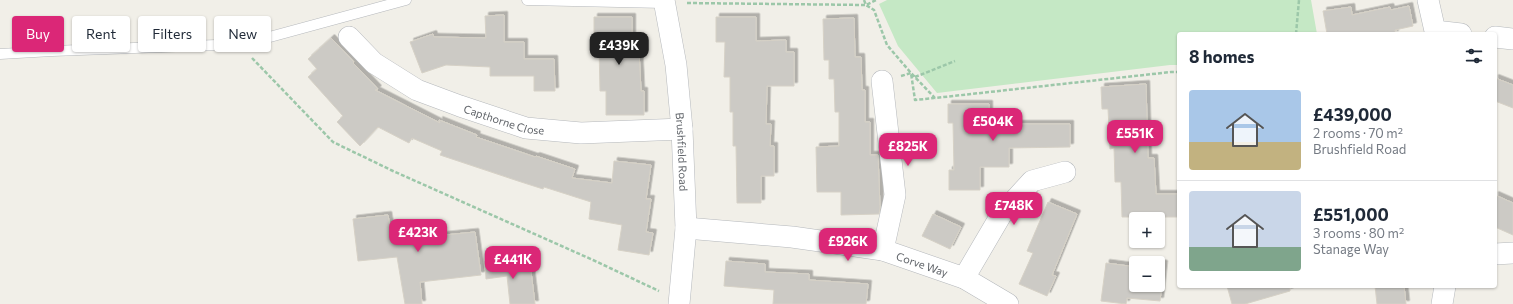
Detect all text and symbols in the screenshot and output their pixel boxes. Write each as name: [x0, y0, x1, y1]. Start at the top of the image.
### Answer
chip: Buy: [12, 16, 64, 52]
chip: Rent: [72, 16, 130, 52]
chip: Filters: [138, 16, 206, 52]
chip: New: [214, 16, 271, 52]
pin: £439K: [591, 32, 647, 66]
text: £439K: [599, 37, 639, 53]
icon: filters: [1463, 45, 1485, 67]
text: 8 homes: [1189, 46, 1254, 67]
street label: Capthorne Close: [462, 101, 545, 136]
text: £439,000: [1313, 104, 1392, 125]
icon: home: [1221, 106, 1269, 154]
pin: £504K: [965, 108, 1021, 142]
street label: Brushfield Road: [674, 112, 691, 191]
text: £504K: [972, 113, 1014, 129]
pin: £551K: [1107, 120, 1163, 154]
text: £551K: [1116, 125, 1154, 141]
text: 2 rooms · 70 m²: [1313, 125, 1403, 141]
pin: £825K: [880, 133, 936, 167]
text: £825K: [888, 138, 928, 154]
text: Brushfield Road: [1313, 141, 1406, 157]
pin: £748K: [986, 192, 1042, 226]
text: £748K: [994, 197, 1034, 213]
text: £551,000: [1313, 204, 1389, 225]
icon: home: [1221, 207, 1269, 255]
map controls: [1129, 212, 1165, 292]
button: +: [1129, 212, 1165, 248]
pin: £423K: [390, 219, 446, 253]
text: £423K: [398, 224, 438, 240]
text: 3 rooms · 80 m²: [1313, 225, 1404, 241]
pin: £926K: [820, 228, 876, 262]
text: £926K: [828, 233, 868, 249]
text: Stanage Way: [1313, 241, 1389, 257]
pin: £441K: [485, 246, 541, 280]
street label: Corve Way: [895, 249, 950, 279]
text: £441K: [494, 251, 532, 267]
button: −: [1129, 256, 1165, 292]

